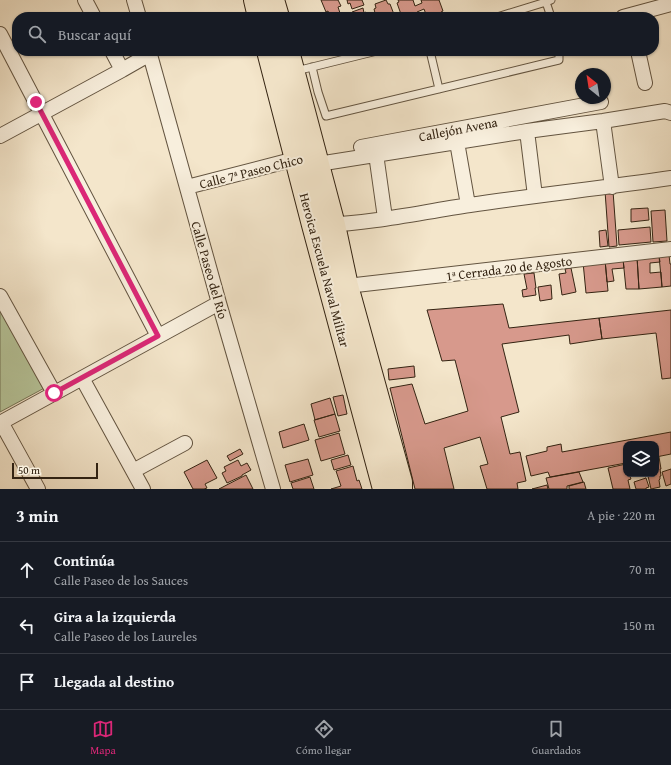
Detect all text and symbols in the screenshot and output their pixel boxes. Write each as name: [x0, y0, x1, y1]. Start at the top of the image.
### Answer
search box: [12, 12, 659, 56]
icon: search: [26, 23, 48, 45]
text: Buscar aquí: [58, 24, 131, 45]
north arrow: [575, 68, 611, 104]
route end: [27, 93, 45, 111]
street label: Callejón Avena: [417, 112, 500, 146]
street label: Calle 7ª Paseo Chico: [197, 149, 305, 194]
street label: Heroica Escuela Naval Militar: [295, 191, 354, 350]
street label: Calle Paseo del Río: [187, 219, 233, 321]
street label: 1ª Cerrada 20 de Agosto: [445, 251, 574, 286]
route start: [45, 384, 63, 402]
map controls: [623, 441, 659, 477]
button: layers: [623, 441, 659, 477]
scale bar: [12, 461, 98, 480]
text: 50 m: [18, 462, 40, 478]
text: 3 min: [16, 503, 58, 528]
text: A pie · 220 m: [587, 506, 655, 525]
text: Continúa: [54, 550, 115, 571]
icon: ahead: [16, 559, 38, 581]
text: 70 m: [629, 560, 655, 579]
text: Calle Paseo de los Sauces: [54, 571, 188, 590]
text: Gira a la izquierda: [54, 606, 176, 627]
icon: left: [16, 615, 38, 637]
text: 150 m: [623, 616, 655, 635]
text: Calle Paseo de los Laureles: [54, 627, 197, 646]
icon: arrive: [16, 671, 38, 693]
text: Llegada al destino: [54, 671, 174, 692]
tab: Mapa: [90, 718, 116, 758]
tab: Cómo llegar: [296, 718, 351, 758]
tab: Guardados: [532, 718, 581, 758]

